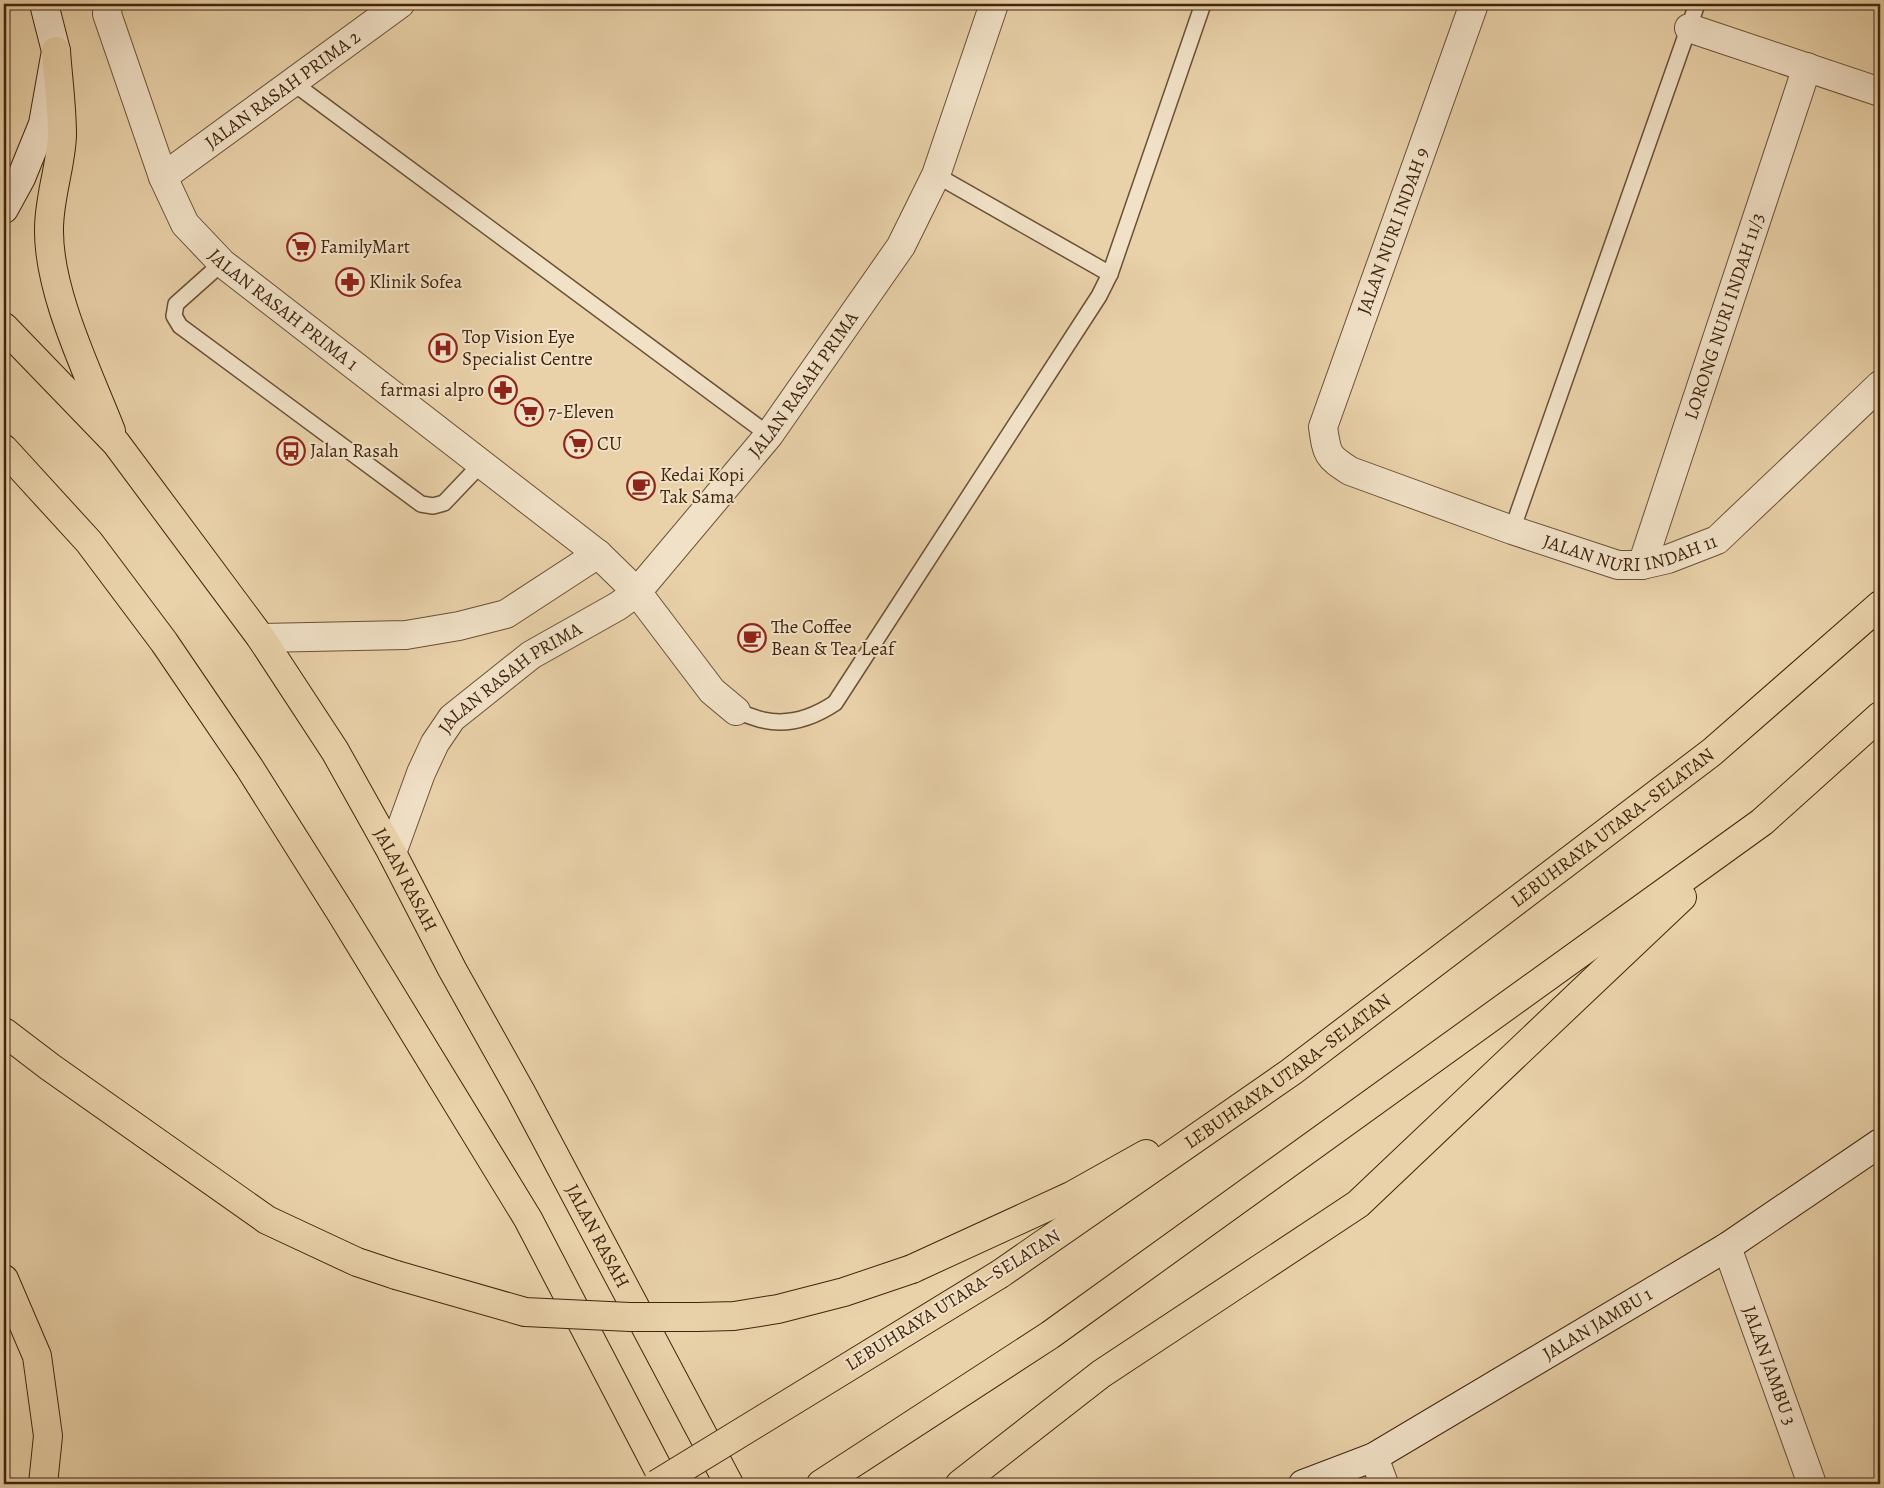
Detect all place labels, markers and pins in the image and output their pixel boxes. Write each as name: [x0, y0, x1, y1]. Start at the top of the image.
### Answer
supermarket icon: FamilyMart: [286, 232, 316, 262]
place label: FamilyMart: [320, 234, 410, 260]
pharmacy icon: Klinik Sofea: [335, 267, 365, 297]
place label: Klinik Sofea: [369, 269, 462, 295]
place label: Top Vision Eye Specialist Centre: [462, 324, 593, 372]
hospital icon: Top Vision Eye Specialist Centre: [428, 333, 458, 363]
pharmacy icon: farmasi alpro: [488, 375, 518, 405]
place label: farmasi alpro: [380, 377, 484, 403]
supermarket icon: 7-Eleven: [514, 397, 544, 427]
place label: 7-Eleven: [548, 399, 614, 425]
supermarket icon: CU: [563, 429, 593, 459]
place label: CU: [597, 431, 622, 457]
bus stop icon: Jalan Rasah: [276, 436, 306, 466]
place label: Jalan Rasah: [310, 438, 399, 464]
place label: Kedai Kopi Tak Sama: [660, 462, 744, 510]
cafe icon: Kedai Kopi Tak Sama: [626, 471, 656, 501]
place label: The Coffee Bean & Tea Leaf: [771, 614, 897, 662]
cafe icon: The Coffee Bean & Tea Leaf: [737, 623, 767, 653]

